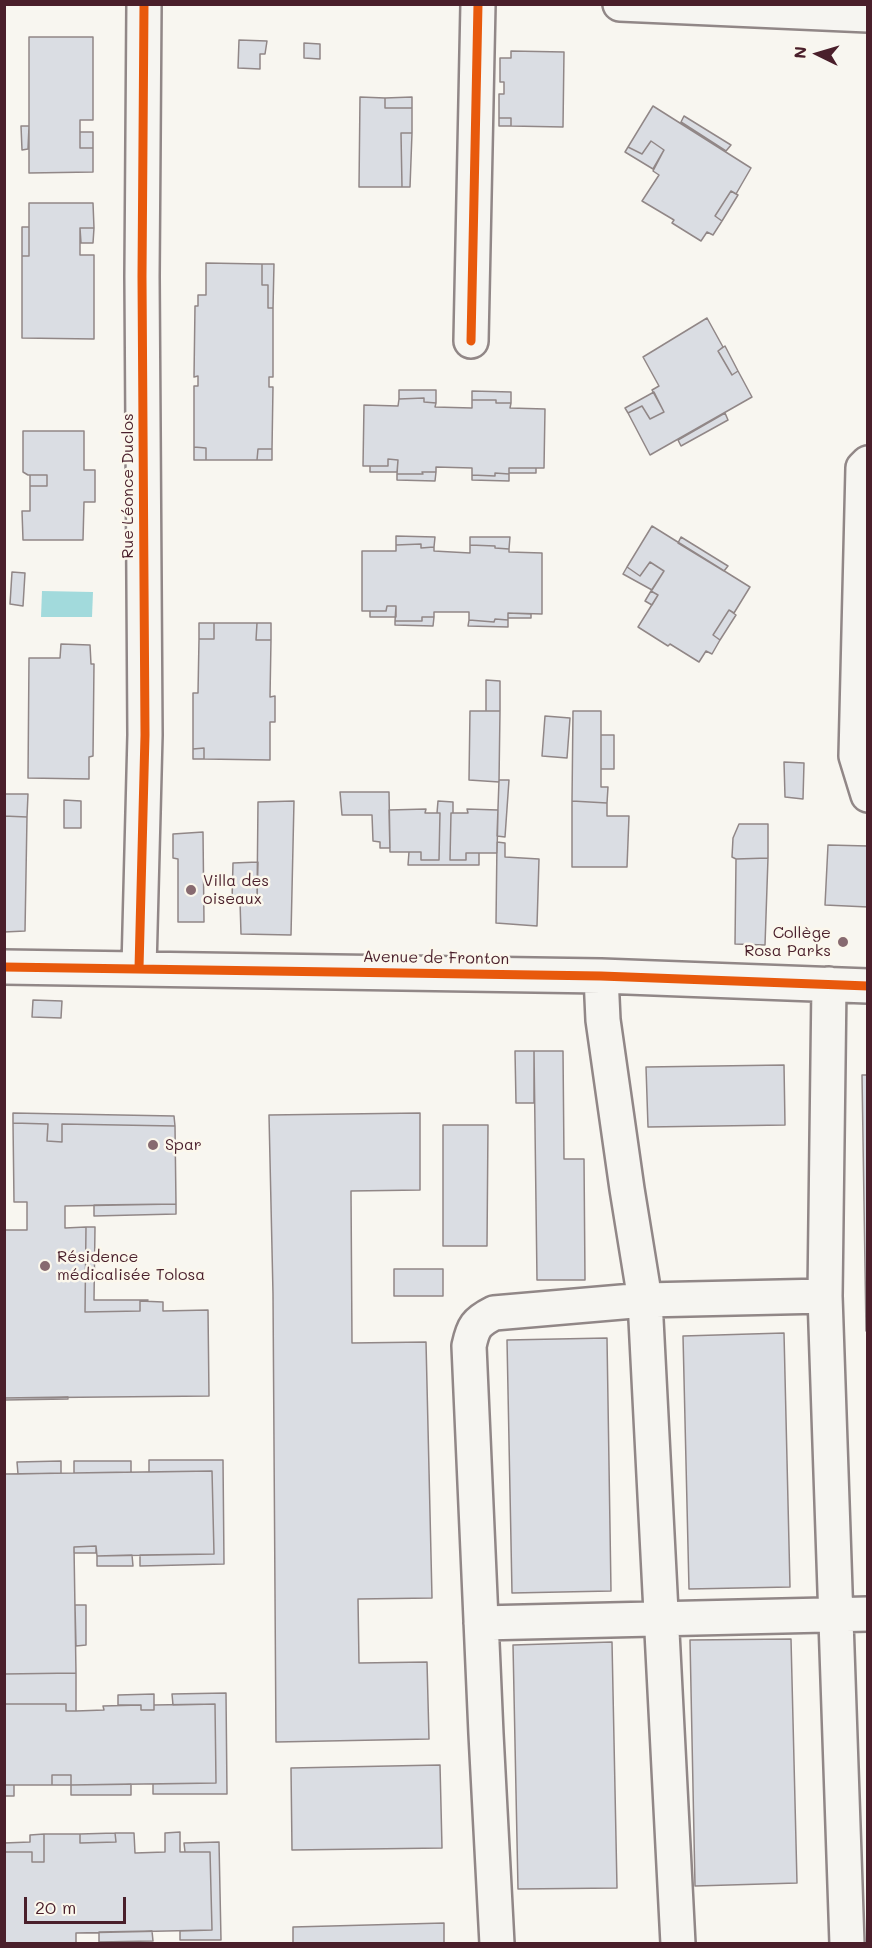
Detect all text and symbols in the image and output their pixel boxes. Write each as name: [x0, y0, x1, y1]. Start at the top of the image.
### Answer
north arrow: [788, 24, 848, 84]
text: N: [789, 45, 811, 59]
street label: Rue Léonce Duclos: [118, 413, 138, 559]
place label: Villa des oiseaux: [203, 871, 269, 909]
marker: Villa des oiseaux: [184, 883, 198, 897]
place label: Collège Rosa Parks: [744, 923, 831, 961]
marker: Collège Rosa Parks: [836, 935, 850, 949]
street label: Avenue de Fronton: [363, 947, 509, 969]
place label: Spar: [165, 1135, 202, 1155]
marker: Spar: [146, 1138, 160, 1152]
place label: Résidence médicalisée Tolosa: [57, 1247, 205, 1285]
marker: Résidence médicalisée Tolosa: [38, 1259, 52, 1273]
scale bar: [27, 1885, 129, 1923]
text: 20 m: [35, 1895, 76, 1919]

